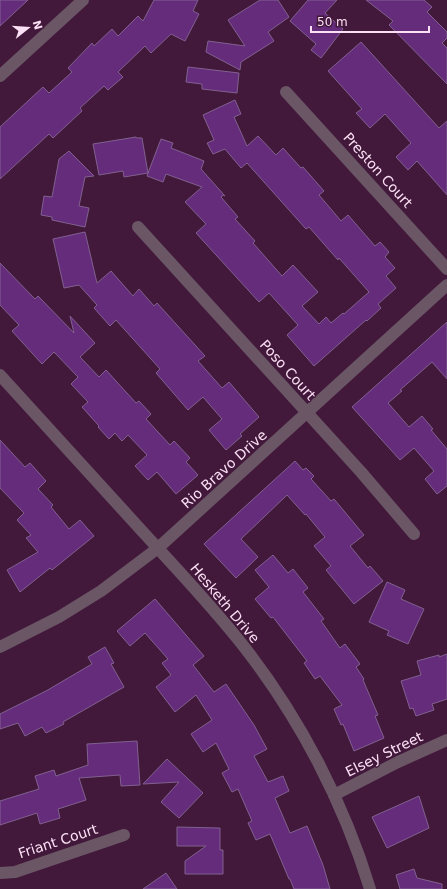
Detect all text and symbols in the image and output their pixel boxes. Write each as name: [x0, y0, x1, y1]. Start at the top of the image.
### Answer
north arrow: [8, 8, 48, 48]
scale bar: [311, 8, 429, 34]
text: 50 m: [317, 15, 348, 29]
text: N: [30, 19, 45, 32]
street label: Preston Court: [340, 129, 416, 211]
street label: Poso Court: [257, 337, 319, 404]
street label: Rio Bravo Drive: [178, 427, 270, 511]
street label: Hesketh Drive: [187, 560, 263, 646]
street label: Elsey Street: [343, 728, 426, 780]
street label: Friant Court: [16, 820, 100, 861]

